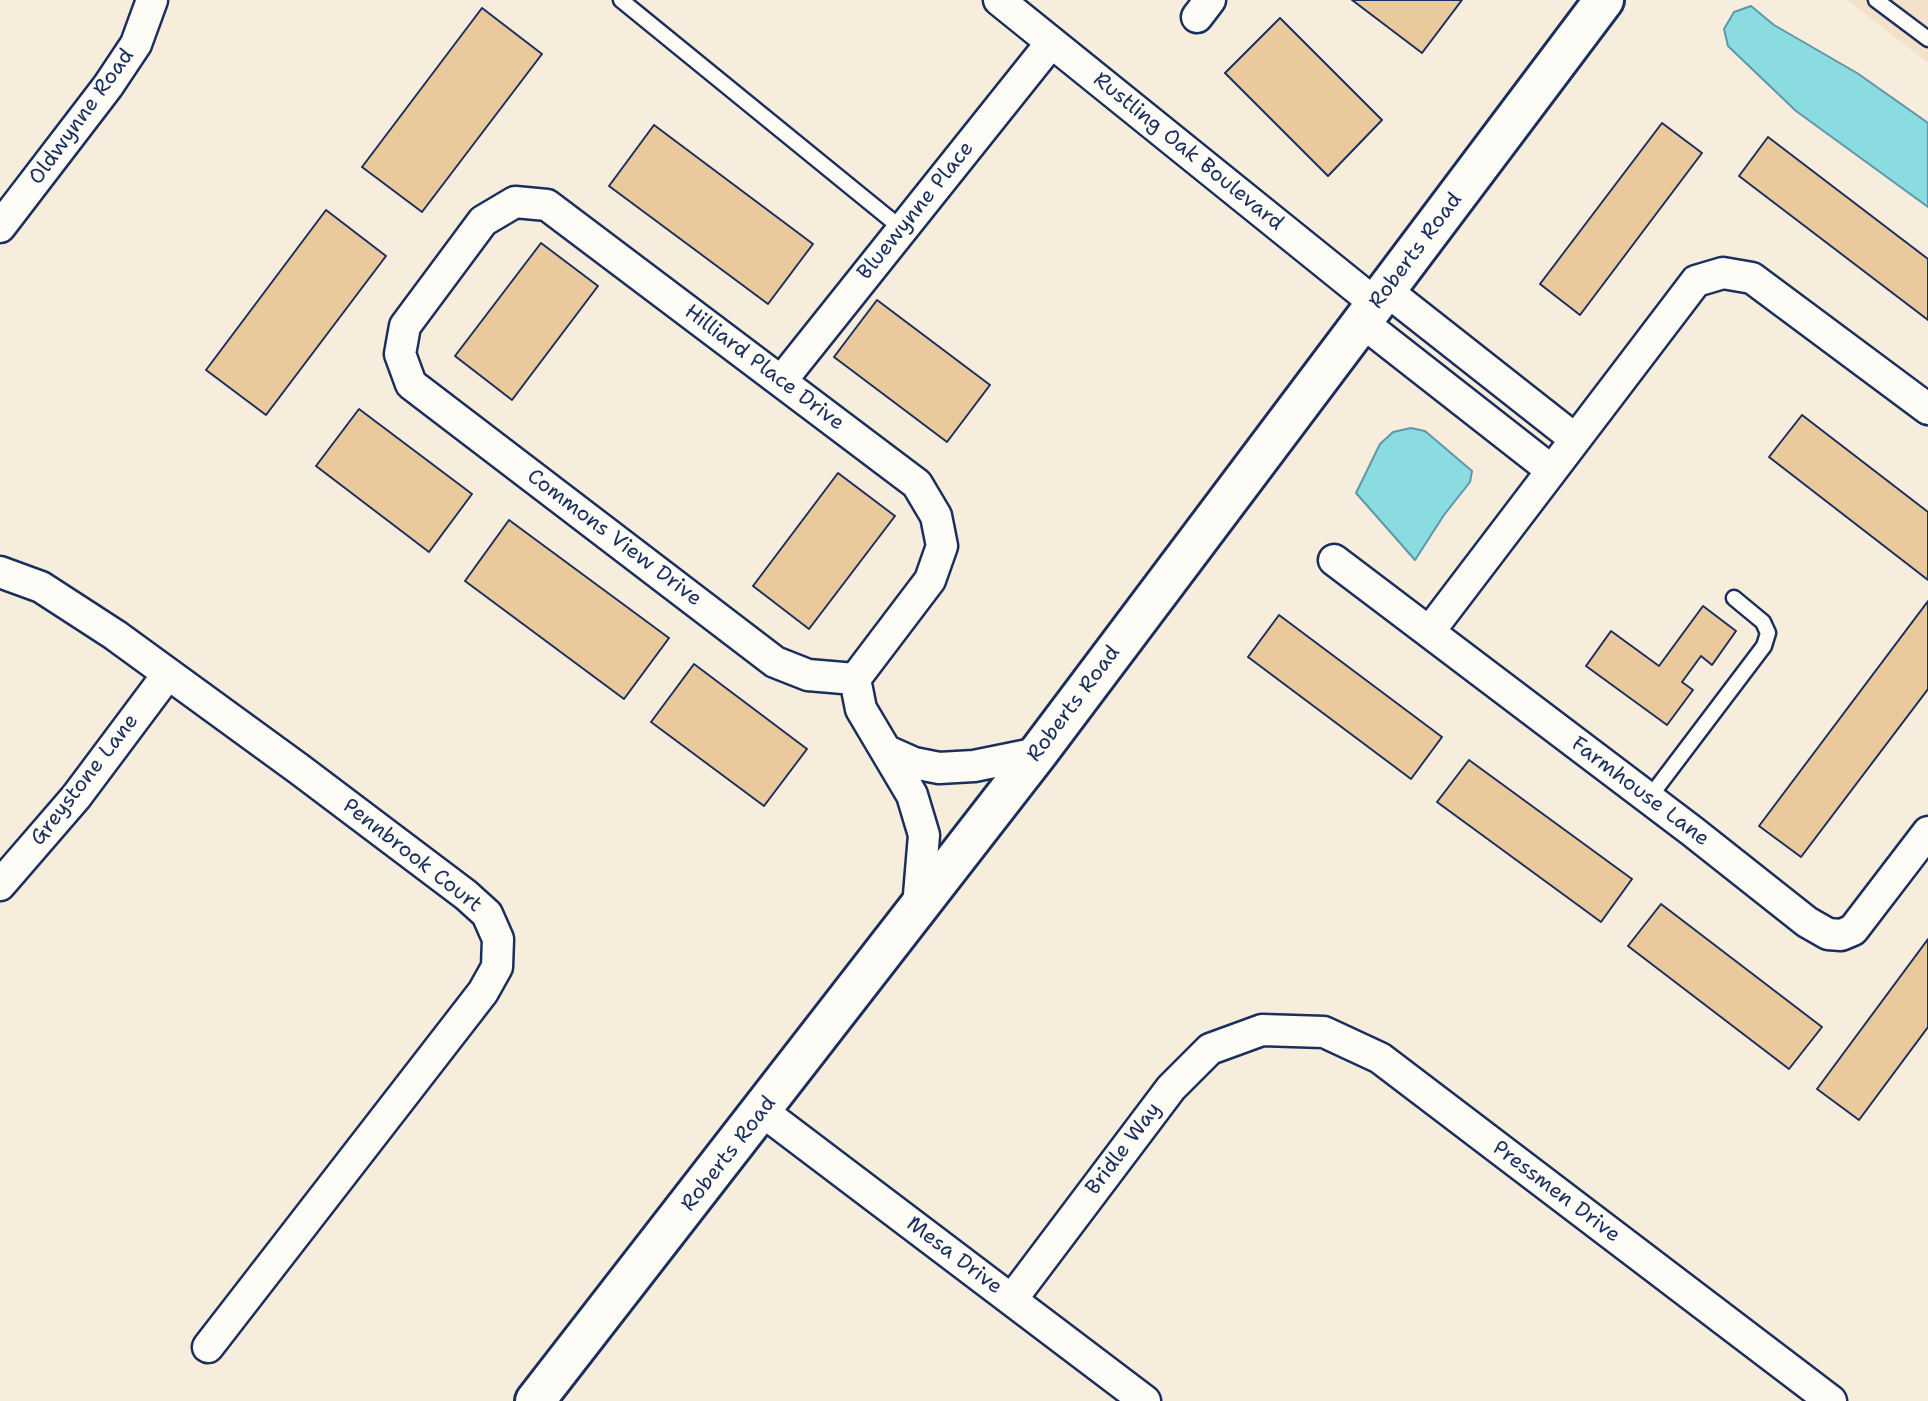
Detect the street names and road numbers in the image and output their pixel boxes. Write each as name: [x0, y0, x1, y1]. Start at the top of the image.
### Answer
street label: Oldwynne Road: [24, 44, 140, 190]
street label: Rustling Oak Boulevard: [1088, 67, 1288, 237]
street label: Bluewynne Place: [852, 137, 980, 285]
street label: Roberts Road: [1364, 188, 1468, 314]
street label: Hilliard Place Drive: [679, 300, 849, 436]
street label: Commons View Drive: [522, 464, 706, 612]
street label: Roberts Road: [1022, 641, 1126, 767]
street label: Greystone Lane: [26, 709, 144, 851]
street label: Farmhouse Lane: [1566, 732, 1714, 852]
street label: Pennbrook Court: [337, 794, 487, 918]
street label: Roberts Road: [676, 1091, 782, 1217]
street label: Bridle Way: [1081, 1098, 1167, 1200]
street label: Pressmen Drive: [1487, 1136, 1625, 1248]
street label: Mesa Drive: [901, 1212, 1007, 1300]

